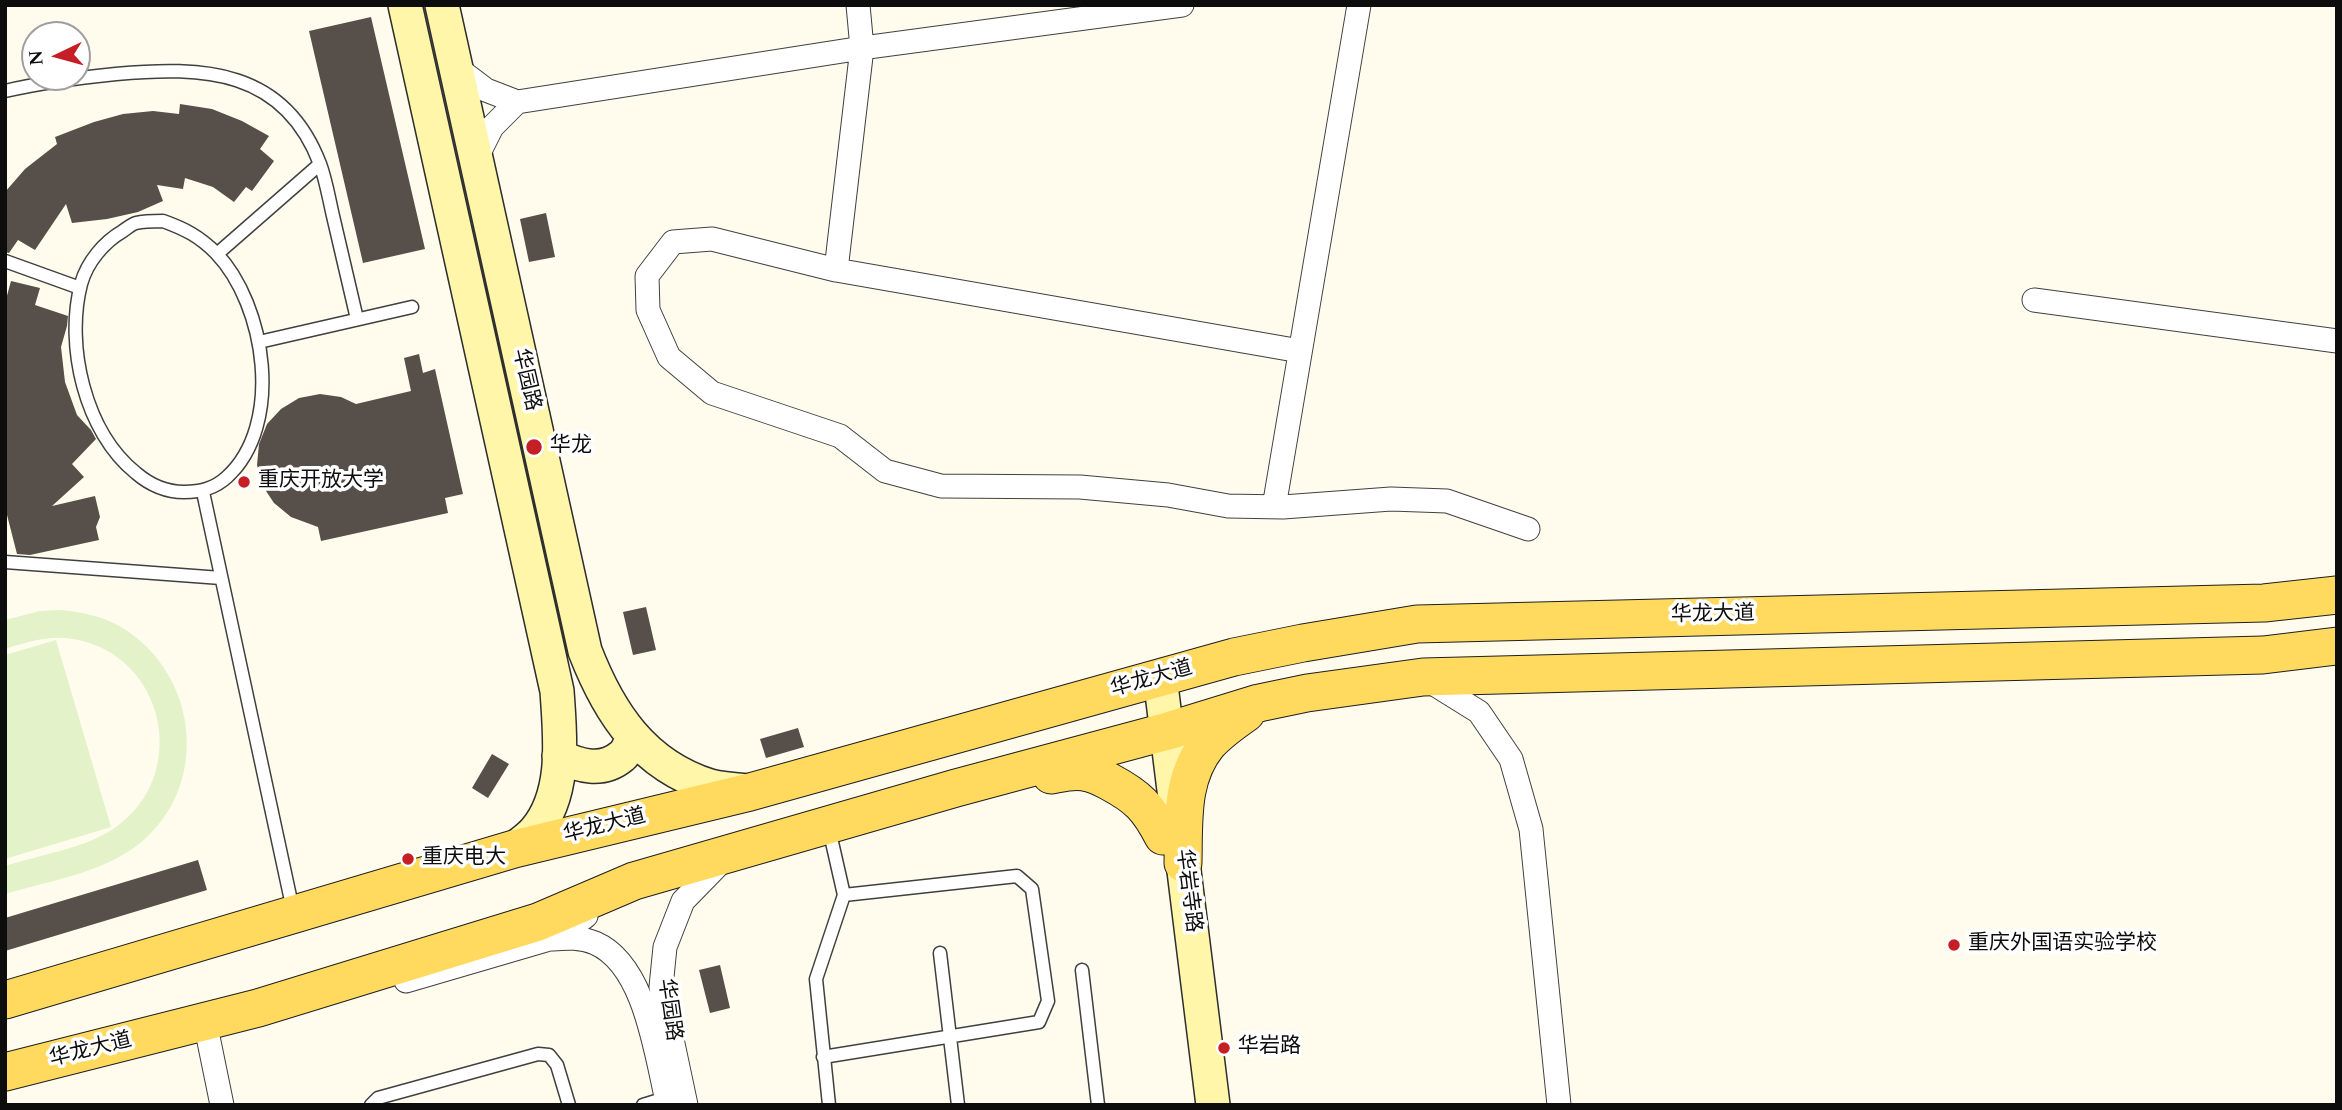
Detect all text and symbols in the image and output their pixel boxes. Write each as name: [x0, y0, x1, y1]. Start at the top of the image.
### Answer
north arrow: [21, 21, 91, 91]
text: N: [21, 49, 52, 67]
street label: 华园路: [506, 346, 544, 414]
place label: 华龙: [550, 434, 592, 460]
marker: 华龙: [524, 437, 544, 457]
place label: 重庆开放大学: [258, 469, 384, 495]
marker: 重庆开放大学: [236, 474, 252, 490]
street label: 华龙大道: [1671, 603, 1755, 629]
street label: 华龙大道: [1108, 656, 1196, 704]
street label: 华龙大道: [561, 805, 649, 849]
place label: 重庆电大: [422, 846, 506, 872]
street label: 华岩寺路: [1169, 848, 1205, 934]
marker: 重庆电大: [400, 851, 416, 867]
place label: 重庆外国语实验学校: [1968, 932, 2157, 958]
marker: 重庆外国语实验学校: [1946, 937, 1962, 953]
street label: 华园路: [651, 977, 685, 1043]
street label: 华龙大道: [47, 1029, 135, 1073]
place label: 华岩路: [1238, 1035, 1301, 1061]
marker: 华岩路: [1216, 1040, 1232, 1056]

